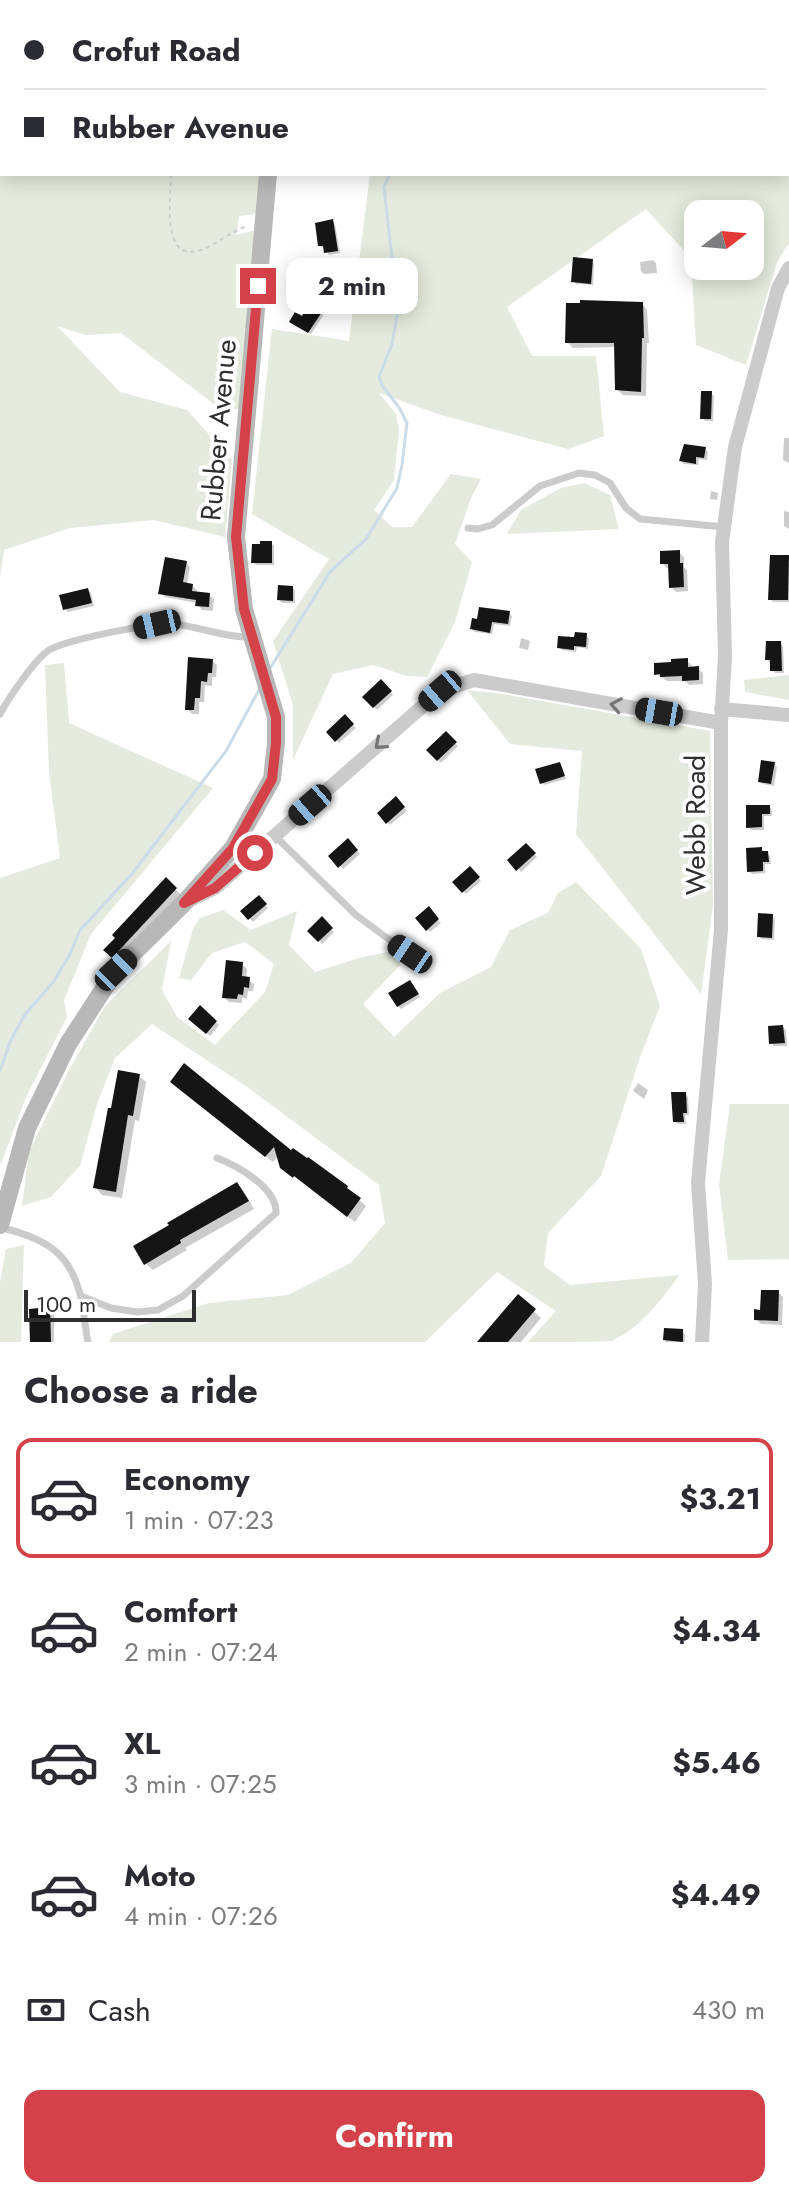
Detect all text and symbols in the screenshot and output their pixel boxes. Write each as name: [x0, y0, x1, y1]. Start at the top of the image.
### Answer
text: Crofut Road: [72, 29, 241, 72]
text: Rubber Avenue: [72, 106, 289, 149]
north arrow: [684, 200, 764, 280]
map controls: [684, 200, 764, 280]
callout: 2 min: [286, 258, 418, 314]
text: 2 min: [318, 267, 386, 305]
route end: [240, 268, 276, 304]
street label: Rubber Avenue: [190, 338, 247, 522]
car: [131, 607, 183, 641]
car: [414, 666, 466, 716]
car: [633, 696, 685, 728]
one-way arrow: [609, 697, 623, 714]
one-way arrow: [374, 734, 389, 749]
street label: Webb Road: [675, 755, 716, 895]
car: [284, 780, 336, 830]
route start: [237, 835, 273, 871]
car: [383, 931, 437, 977]
car: [90, 945, 142, 995]
scale bar: [24, 1286, 196, 1322]
text: 100 m: [36, 1288, 96, 1320]
text: Choose a ride: [24, 1364, 258, 1416]
text: Economy: [124, 1458, 250, 1501]
icon: car: [28, 1462, 100, 1534]
text: $3.21: [680, 1477, 761, 1520]
text: 1 min · 07:23: [124, 1501, 274, 1539]
text: Comfort: [124, 1590, 237, 1633]
icon: car: [28, 1594, 100, 1666]
text: $4.34: [672, 1609, 761, 1652]
text: 2 min · 07:24: [124, 1633, 278, 1671]
text: XL: [124, 1722, 160, 1765]
icon: car: [28, 1726, 100, 1798]
text: $5.46: [672, 1741, 761, 1784]
text: 3 min · 07:25: [124, 1765, 277, 1803]
text: Moto: [124, 1854, 196, 1897]
icon: car: [28, 1858, 100, 1930]
text: $4.49: [671, 1873, 761, 1916]
text: 4 min · 07:26: [124, 1897, 278, 1935]
icon: cash: [24, 1988, 68, 2032]
text: Cash: [88, 1989, 151, 2032]
text: 430 m: [692, 1991, 765, 2029]
button: Confirm: [24, 2090, 765, 2182]

